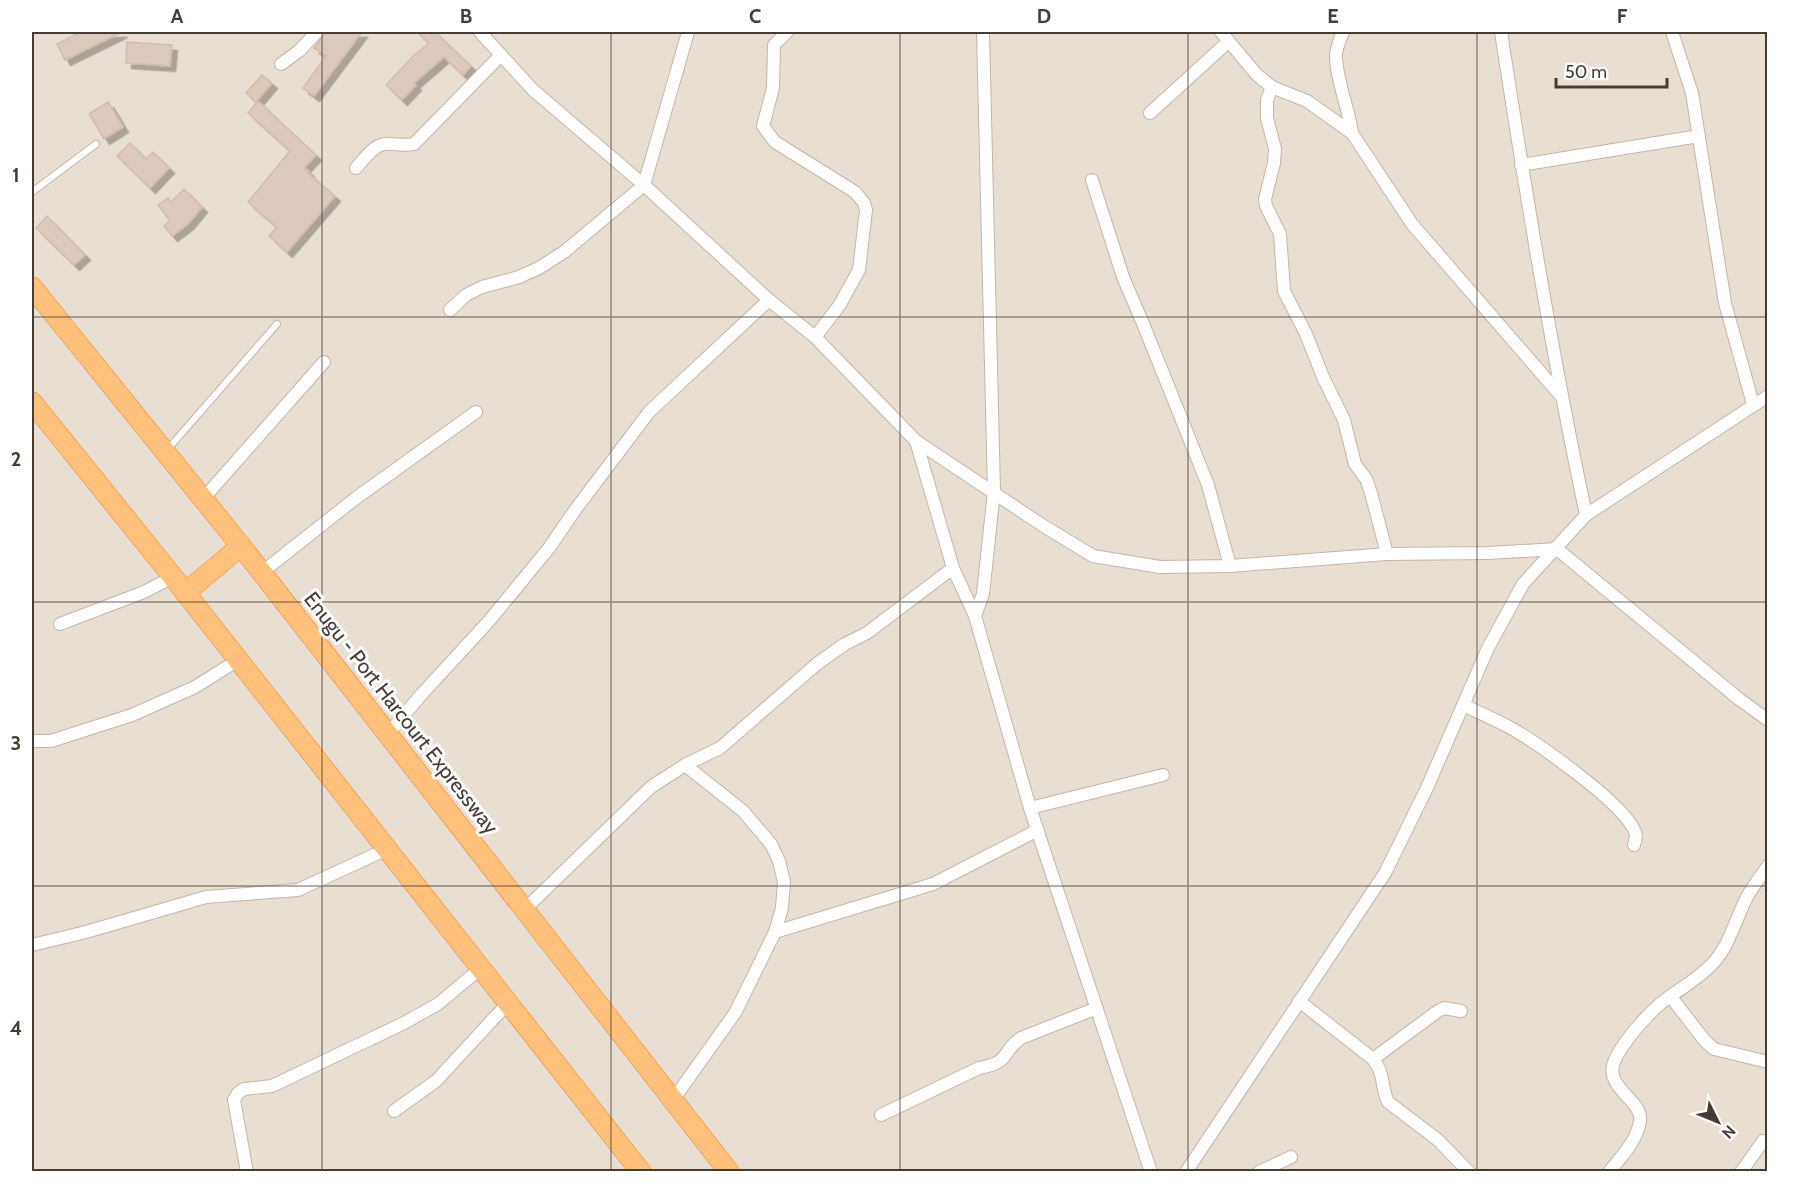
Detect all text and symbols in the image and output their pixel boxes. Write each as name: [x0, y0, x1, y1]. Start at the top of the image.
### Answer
text: A: [171, 4, 184, 28]
text: B: [460, 4, 472, 28]
text: C: [749, 4, 761, 28]
text: D: [1037, 4, 1051, 28]
text: E: [1327, 4, 1339, 28]
text: F: [1617, 4, 1628, 28]
scale bar: [1556, 51, 1667, 89]
text: 50 m: [1565, 61, 1607, 83]
text: 1: [12, 163, 20, 187]
text: 2: [11, 447, 21, 471]
street label: Enugu - Port Harcourt Expressway: [299, 587, 504, 839]
text: 3: [11, 731, 21, 755]
text: 4: [10, 1016, 22, 1040]
north arrow: [1688, 1092, 1748, 1152]
text: N: [1718, 1121, 1739, 1143]

